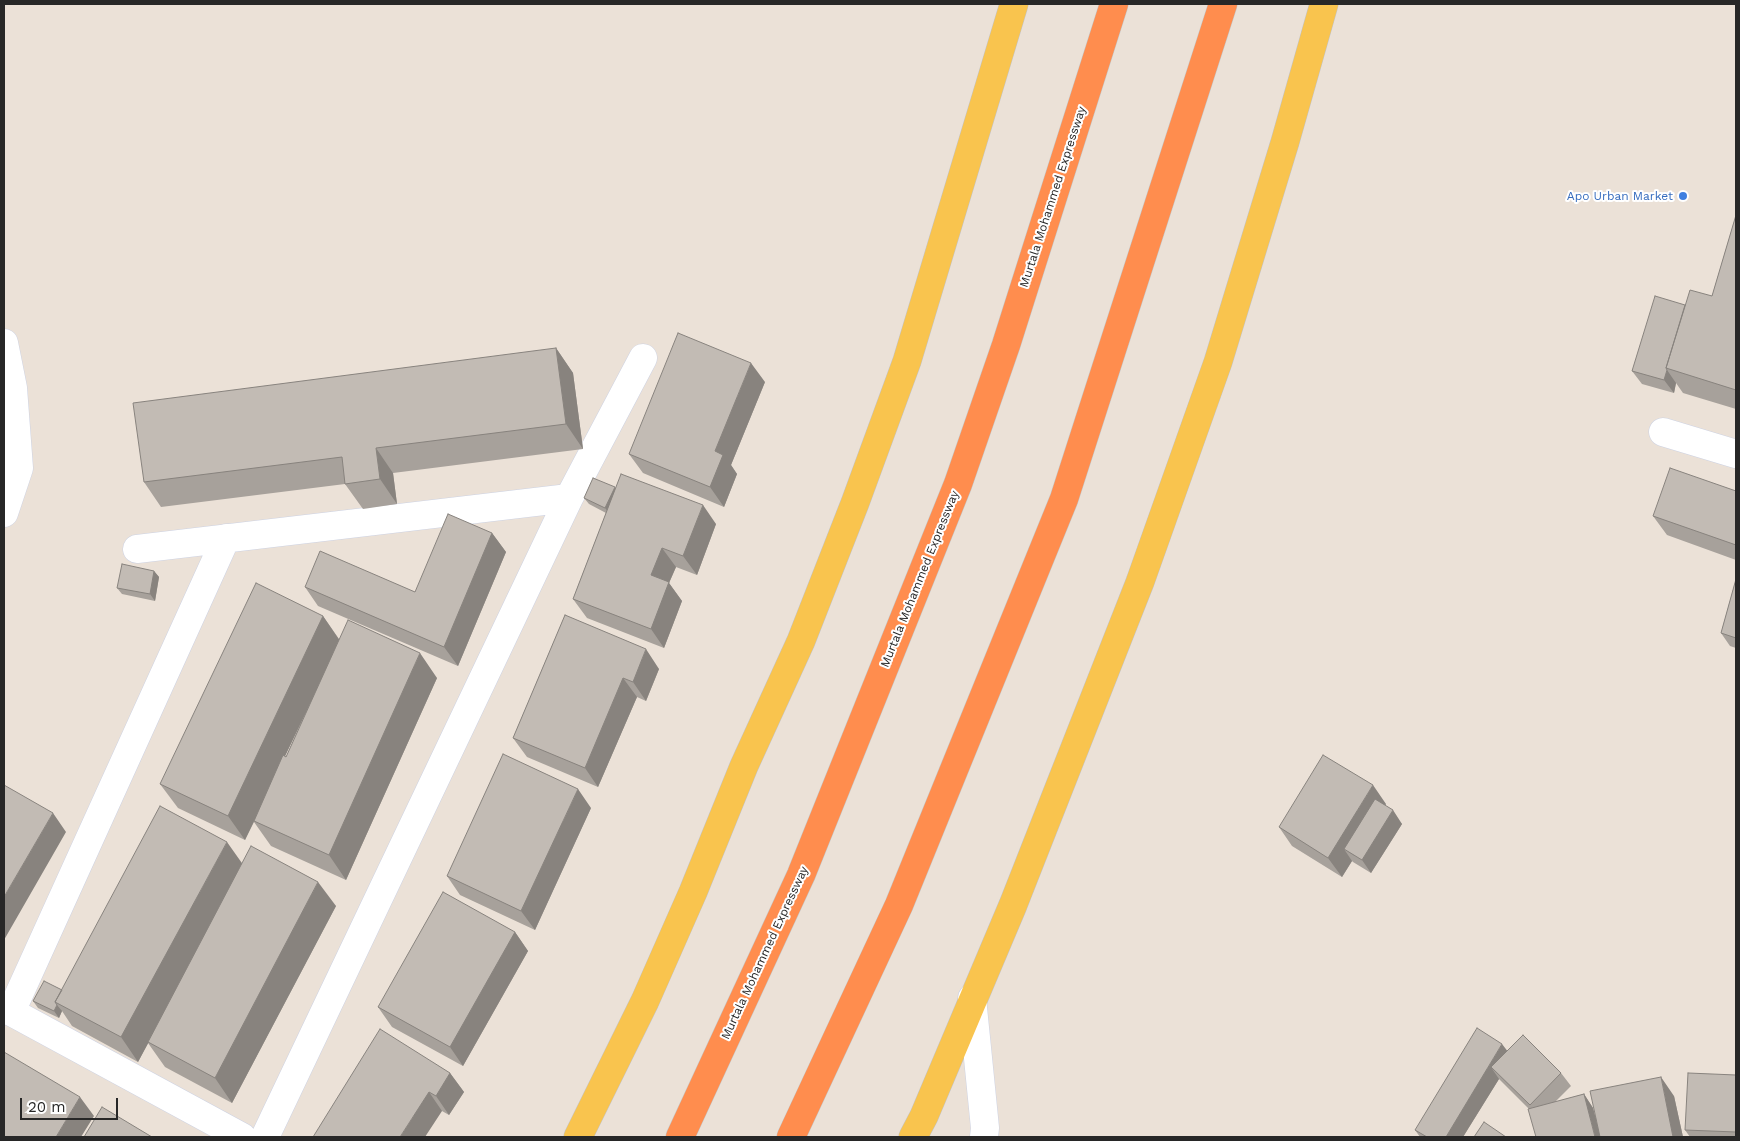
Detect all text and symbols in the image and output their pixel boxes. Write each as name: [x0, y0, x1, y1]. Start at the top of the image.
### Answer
street label: Murtala Mohammed Expressway: [1017, 105, 1089, 289]
place label: Apo Urban Market: [1567, 189, 1673, 203]
marker: Apo Urban Market: [1677, 190, 1689, 202]
street label: Murtala Mohammed Expressway: [878, 488, 962, 670]
street label: Murtala Mohammed Expressway: [718, 864, 812, 1042]
scale bar: [22, 1088, 120, 1120]
text: 20 m: [28, 1098, 66, 1116]

